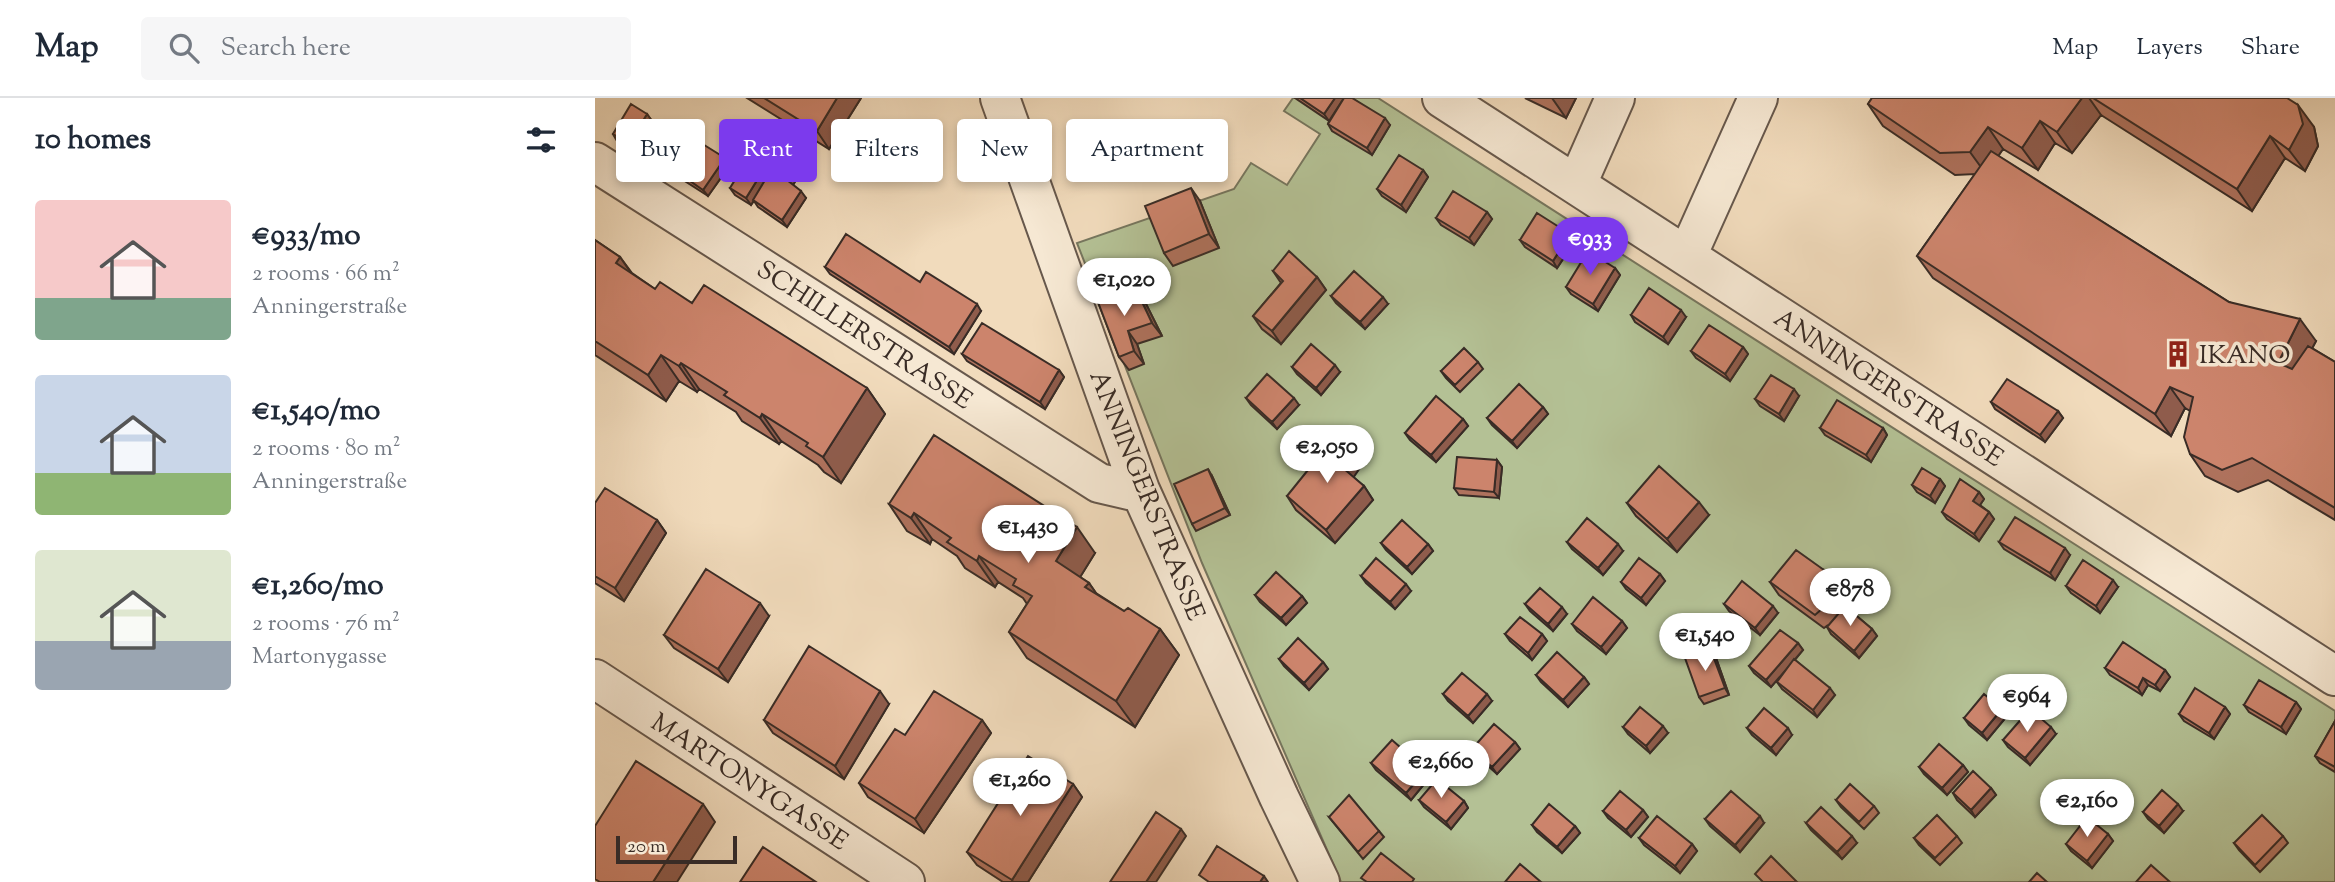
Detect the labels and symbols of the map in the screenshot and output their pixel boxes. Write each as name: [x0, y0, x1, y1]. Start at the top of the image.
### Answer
pin: €933: [1549, 218, 1631, 277]
street label: SCHILLERSTRASSE: [748, 252, 979, 420]
pin: €1,020: [1067, 258, 1181, 318]
street label: ANNINGERSTRASSE: [1766, 301, 2010, 477]
place label: IKANO: [2199, 338, 2290, 375]
building icon: IKANO: [2163, 339, 2193, 369]
street label: ANNINGERSTRASSE: [1079, 365, 1213, 627]
pin: €2,050: [1270, 426, 1384, 485]
pin: €1,430: [971, 505, 1085, 565]
pin: €878: [1809, 568, 1891, 628]
pin: €1,540: [1648, 614, 1762, 673]
pin: €964: [1986, 674, 2068, 734]
street label: MARTONYGASSE: [643, 705, 855, 861]
pin: €2,660: [1384, 740, 1498, 800]
pin: €1,260: [963, 758, 1077, 818]
pin: €2,160: [2030, 780, 2144, 839]
scale bar: [616, 833, 737, 865]

